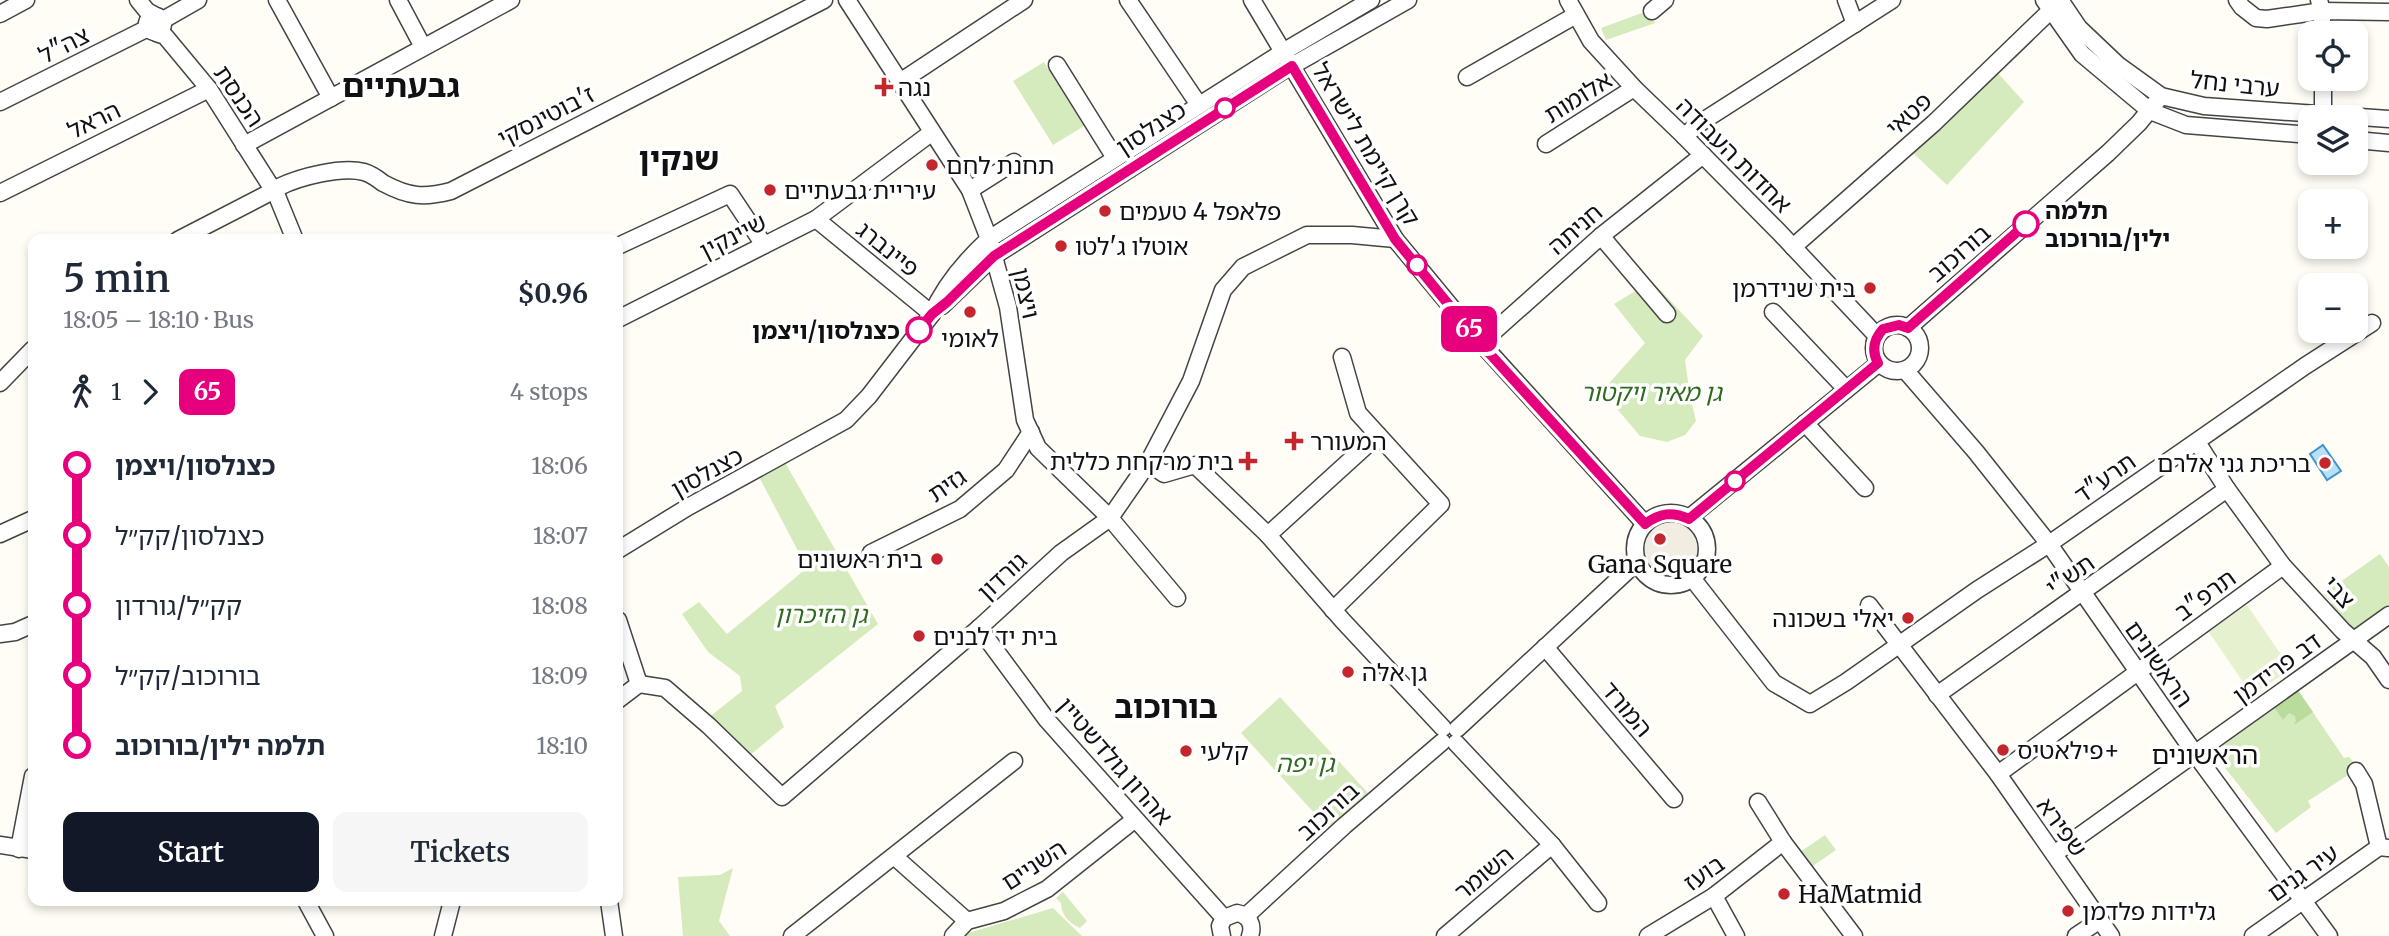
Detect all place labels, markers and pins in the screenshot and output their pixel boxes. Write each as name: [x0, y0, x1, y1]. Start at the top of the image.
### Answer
place label: נגה: [898, 72, 931, 103]
marker: נגה: [876, 79, 892, 95]
unlabelled marker: [1215, 98, 1235, 118]
place label: תחנת לחם: [946, 150, 1054, 181]
marker: תחנת לחם: [924, 157, 940, 173]
place label: עיריית גבעתיים: [784, 175, 936, 206]
marker: עיריית גבעתיים: [762, 182, 778, 198]
place label: תלמה ילין/בורוכוב: [2045, 195, 2170, 254]
place label: פלאפל 4 טעמים: [1119, 196, 1281, 227]
marker: פלאפל 4 טעמים: [1097, 203, 1113, 219]
marker: תלמה ילין/בורוכוב: [2013, 211, 2039, 237]
place label: אוטלו ג'לטו: [1075, 231, 1188, 262]
marker: אוטלו ג'לטו: [1053, 238, 1069, 254]
unlabelled marker: [1407, 255, 1427, 275]
place label: בית שנידרמן: [1732, 273, 1856, 304]
marker: בית שנידרמן: [1862, 280, 1878, 296]
marker: לאומי: [962, 304, 978, 320]
place label: כצנלסון/ויצמן: [752, 315, 900, 346]
marker: כצנלסון/ויצמן: [906, 317, 932, 343]
place label: לאומי: [941, 323, 999, 354]
place label: המעורר: [1310, 426, 1387, 457]
marker: המעורר: [1284, 431, 1304, 451]
place label: בית מרקחת כללית: [1050, 446, 1234, 477]
place label: בריכת גני אלרם: [2157, 448, 2311, 479]
marker: בית מרקחת כללית: [1240, 453, 1256, 469]
marker: בריכת גני אלרם: [2317, 455, 2333, 471]
unlabelled marker: [1725, 471, 1745, 491]
marker: Gana Square: [1652, 531, 1668, 547]
place label: בית ראשונים: [797, 544, 923, 575]
place label: Gana Square: [1588, 549, 1732, 580]
marker: בית ראשונים: [929, 551, 945, 567]
place label: יאלי בשכונה: [1772, 603, 1894, 634]
marker: יאלי בשכונה: [1900, 610, 1916, 626]
place label: בית יד לבנים: [933, 621, 1058, 652]
marker: בית יד לבנים: [911, 628, 927, 644]
place label: גן אלה: [1362, 657, 1427, 688]
marker: גן אלה: [1340, 664, 1356, 680]
place label: פילאטיס+: [2017, 735, 2120, 766]
place label: קלעי: [1200, 736, 1249, 767]
marker: פילאטיס+: [1995, 742, 2011, 758]
marker: קלעי: [1178, 743, 1194, 759]
place label: HaMatmid: [1798, 879, 1922, 910]
marker: HaMatmid: [1776, 886, 1792, 902]
place label: גלידות פלדמן: [2082, 896, 2216, 927]
marker: גלידות פלדמן: [2060, 903, 2076, 919]

